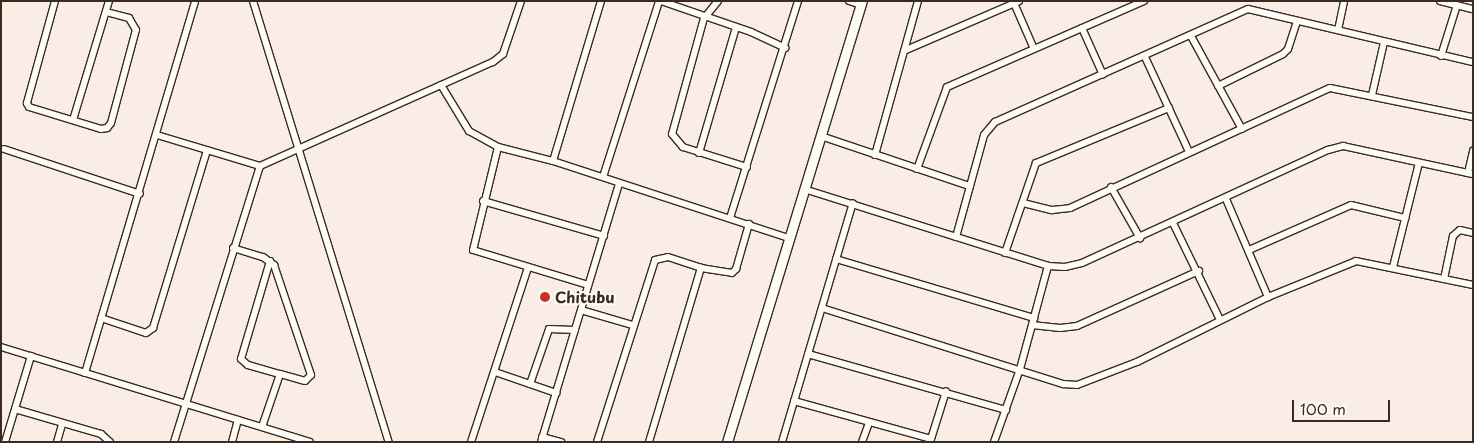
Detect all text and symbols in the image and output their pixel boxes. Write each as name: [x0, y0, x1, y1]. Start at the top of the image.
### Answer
place label: Chitubu: [555, 288, 615, 306]
marker: Chitubu: [539, 291, 551, 303]
scale bar: [1294, 390, 1392, 422]
text: 100 m: [1300, 397, 1346, 420]

